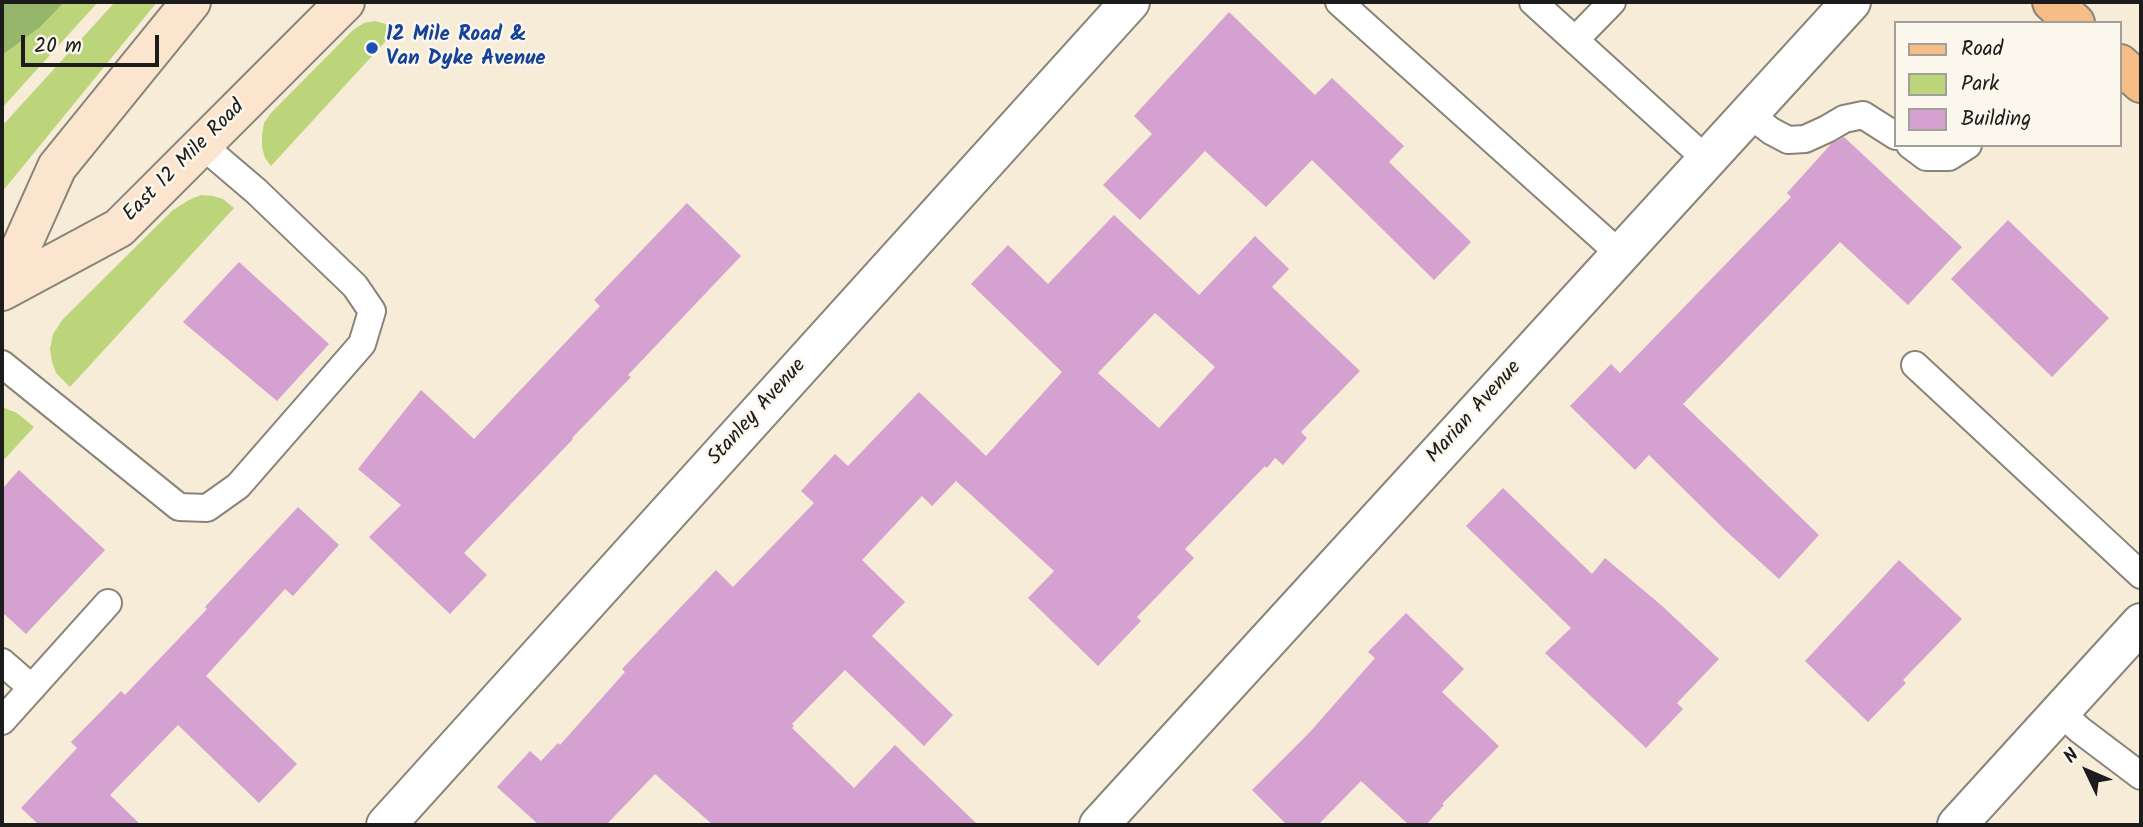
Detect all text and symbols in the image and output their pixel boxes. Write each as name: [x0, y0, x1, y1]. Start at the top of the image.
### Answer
scale bar: [24, 21, 163, 65]
legend: [1895, 21, 2122, 147]
place label: 12 Mile Road & Van Dyke Avenue: [386, 23, 546, 73]
text: 20 m: [34, 30, 82, 63]
text: Road: [1961, 33, 2003, 66]
marker: 12 Mile Road & Van Dyke Avenue: [364, 40, 380, 56]
text: Park: [1961, 68, 1999, 101]
street label: East 12 Mile Road: [119, 96, 251, 228]
text: Building: [1961, 103, 2031, 136]
street label: Stanley Avenue: [703, 354, 813, 472]
street label: Marian Avenue: [1422, 356, 1528, 470]
north arrow: [2052, 736, 2122, 806]
text: N: [2057, 742, 2087, 771]

